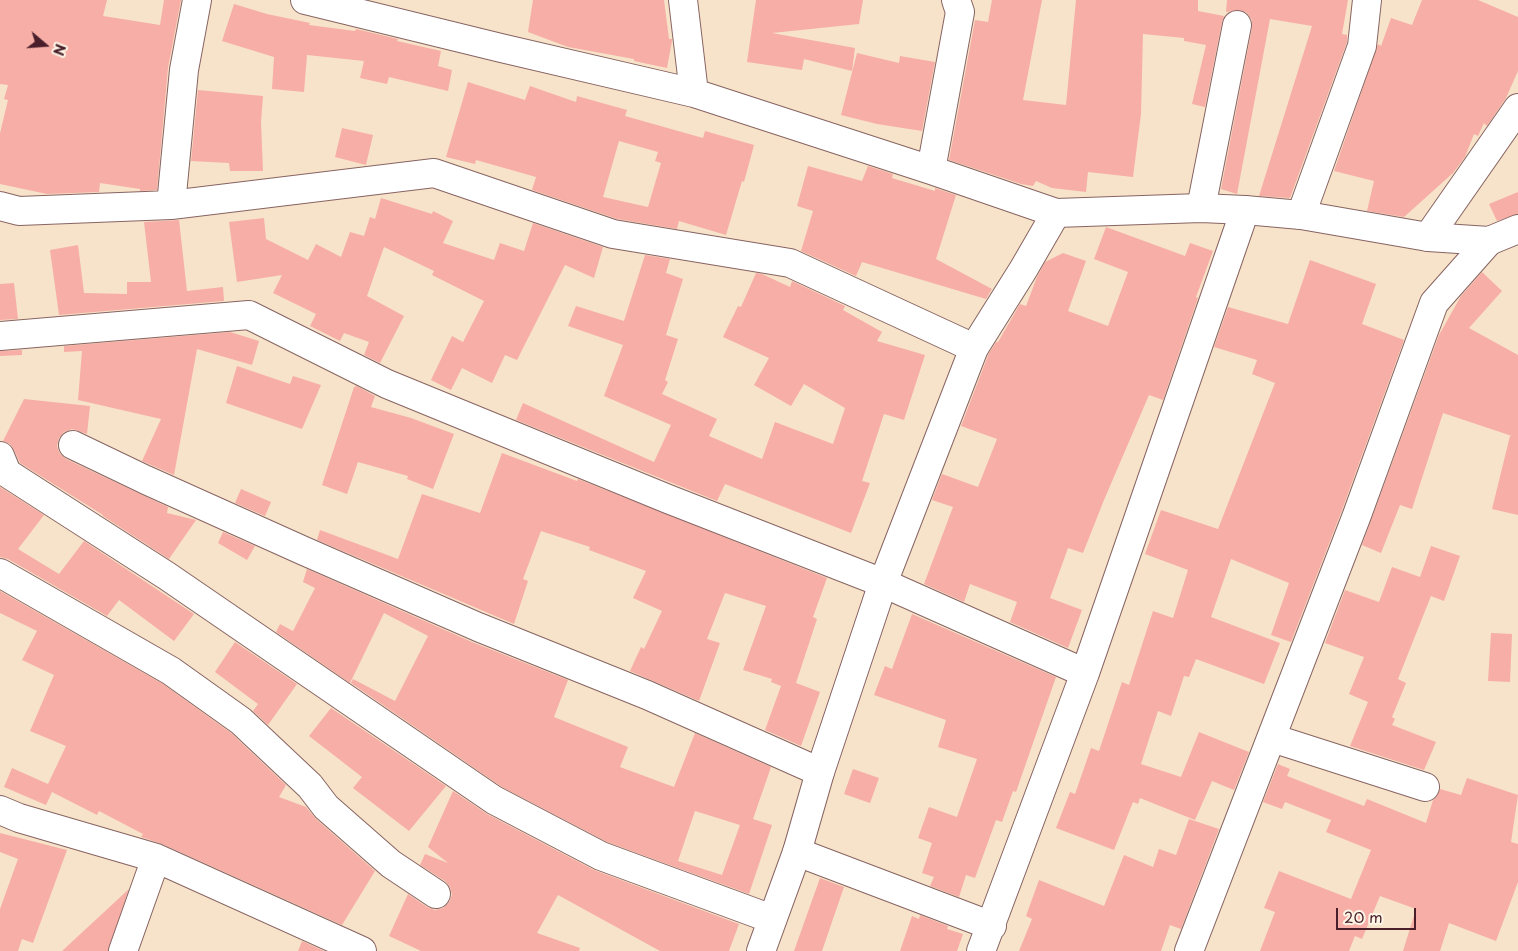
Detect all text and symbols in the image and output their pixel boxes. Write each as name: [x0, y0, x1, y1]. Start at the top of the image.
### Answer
north arrow: [20, 20, 70, 70]
text: N: [48, 41, 71, 58]
scale bar: [1338, 898, 1418, 930]
text: 20 m: [1344, 905, 1383, 928]

